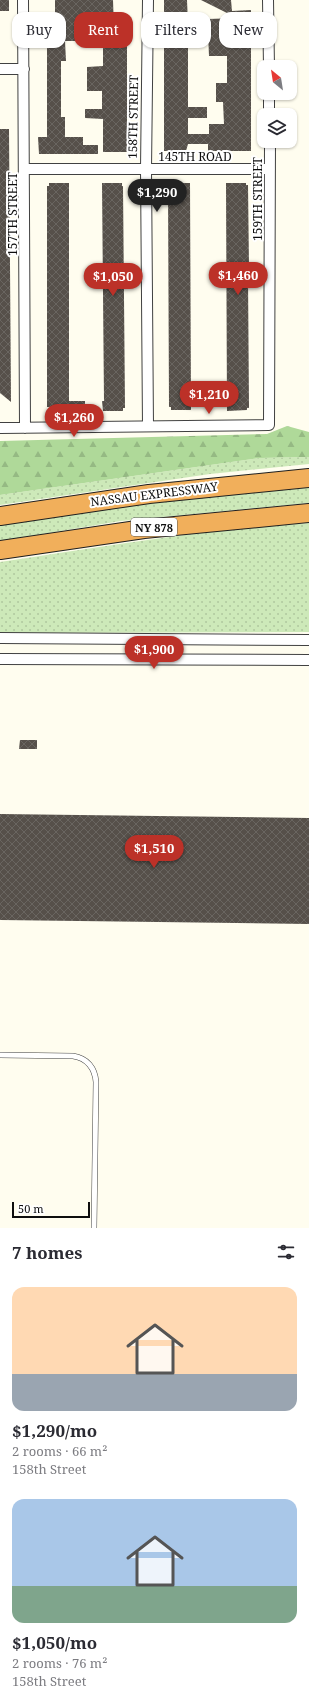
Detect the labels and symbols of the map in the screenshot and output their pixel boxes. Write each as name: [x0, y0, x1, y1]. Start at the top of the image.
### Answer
north arrow: [257, 60, 297, 100]
street label: 158TH STREET: [124, 74, 142, 159]
street label: 145TH ROAD: [158, 148, 232, 165]
street label: 159TH STREET: [249, 156, 266, 241]
street label: 157TH STREET: [4, 171, 21, 256]
pin: $1,290: [124, 179, 190, 213]
pin: $1,460: [205, 262, 271, 296]
pin: $1,050: [80, 263, 146, 297]
pin: $1,210: [176, 381, 242, 415]
pin: $1,260: [41, 404, 107, 438]
street label: NASSAU EXPRESSWAY: [89, 478, 219, 510]
road number: NY 878: [131, 518, 177, 536]
pin: $1,900: [121, 636, 187, 670]
pin: $1,510: [121, 835, 187, 869]
scale bar: [12, 1200, 90, 1219]

